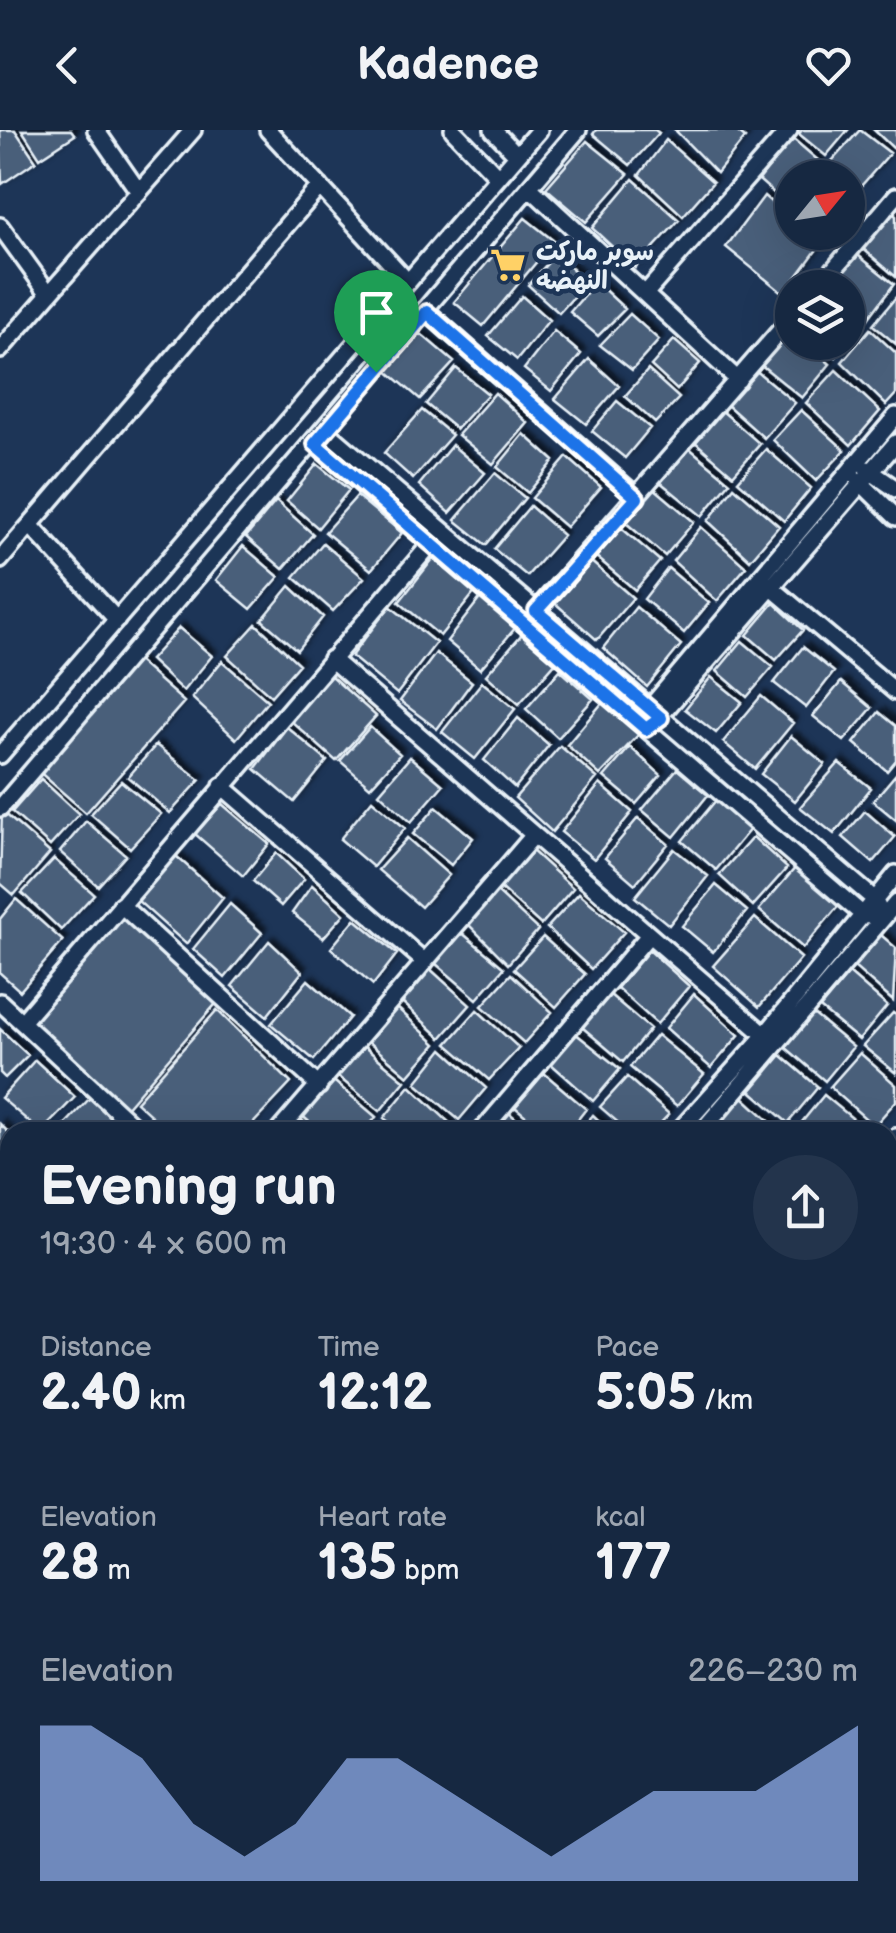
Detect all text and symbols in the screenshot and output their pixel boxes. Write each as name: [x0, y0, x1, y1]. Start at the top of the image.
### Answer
icon: back: [40, 38, 95, 93]
text: Kadence: [357, 38, 539, 93]
icon: heart: [801, 38, 856, 93]
north arrow: [775, 160, 865, 250]
map controls: [775, 160, 865, 360]
place label: سوبر ماركت النهضه: [536, 237, 654, 297]
supermarket icon: سوبر ماركت النهضه: [489, 246, 527, 284]
pin: [334, 270, 419, 373]
button: layers: [775, 270, 865, 360]
icon: arrive: [349, 285, 404, 340]
text: Evening run: [40, 1154, 337, 1221]
button: share: [753, 1155, 858, 1260]
text: 19:30 · 4 × 600 m: [40, 1225, 287, 1264]
text: Distance: [40, 1331, 152, 1364]
text: Time: [318, 1331, 380, 1364]
text: Pace: [595, 1331, 659, 1364]
text: 2.40: [40, 1364, 142, 1424]
text: 12:12: [318, 1364, 432, 1424]
text: 5:05: [595, 1364, 696, 1424]
text: km: [142, 1384, 186, 1417]
text: /km: [696, 1384, 753, 1417]
text: Elevation: [40, 1501, 157, 1534]
text: Heart rate: [318, 1501, 447, 1534]
text: kcal: [595, 1501, 646, 1534]
text: 28: [40, 1534, 100, 1594]
text: 135: [318, 1534, 397, 1594]
text: 177: [595, 1534, 672, 1594]
text: m: [100, 1554, 131, 1587]
text: bpm: [397, 1554, 460, 1587]
text: Elevation: [40, 1652, 173, 1691]
text: 226–230 m: [688, 1652, 858, 1691]

